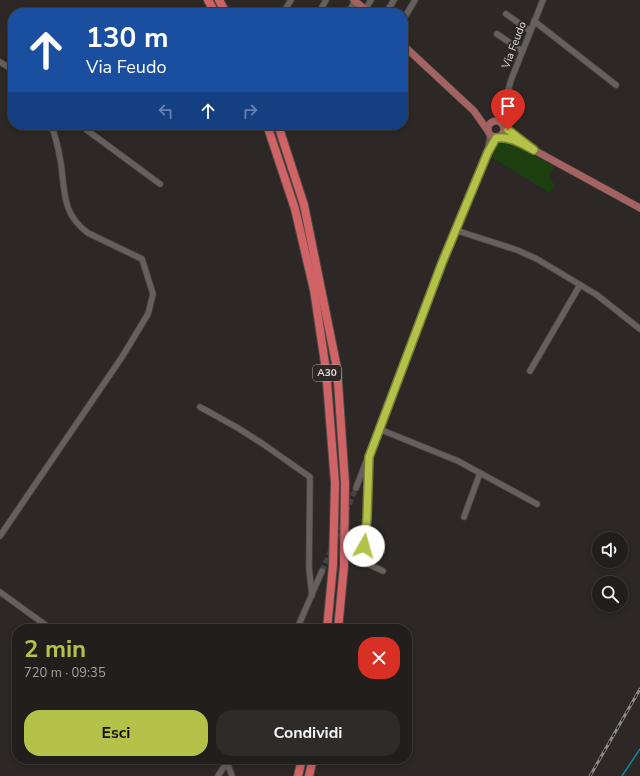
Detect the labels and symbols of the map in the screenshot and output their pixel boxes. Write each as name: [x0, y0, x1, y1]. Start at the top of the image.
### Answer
street label: Via Feudo: [498, 19, 530, 72]
pin: [491, 89, 525, 130]
road number: A30: [313, 365, 341, 381]
position arrow: [343, 525, 385, 567]

